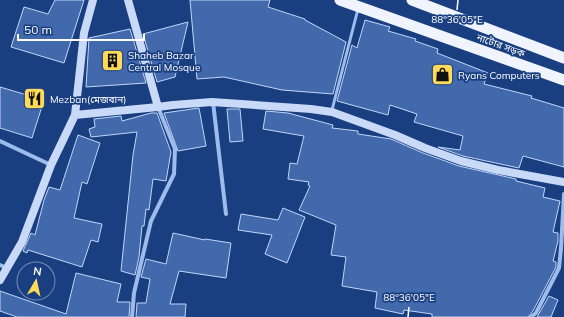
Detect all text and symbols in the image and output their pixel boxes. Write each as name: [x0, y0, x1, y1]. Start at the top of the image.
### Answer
text: 88°36'05"E: [431, 13, 483, 26]
scale bar: [18, 16, 144, 42]
text: 50 m: [24, 22, 52, 37]
street label: নাটোর সড়ক: [474, 30, 528, 61]
building icon: Shaheb Bazar Central Mosque: [100, 48, 126, 74]
place label: Shaheb Bazar Central Mosque: [128, 49, 200, 74]
shop icon: Ryans Computers: [429, 62, 455, 88]
place label: Ryans Computers: [458, 69, 540, 82]
restaurant icon: Mezban(মেজবান): [22, 86, 48, 112]
place label: Mezban(মেজবান): [50, 93, 126, 106]
north arrow: [16, 261, 56, 301]
text: N: [32, 264, 43, 279]
text: 88°36'05"E: [383, 291, 435, 304]

